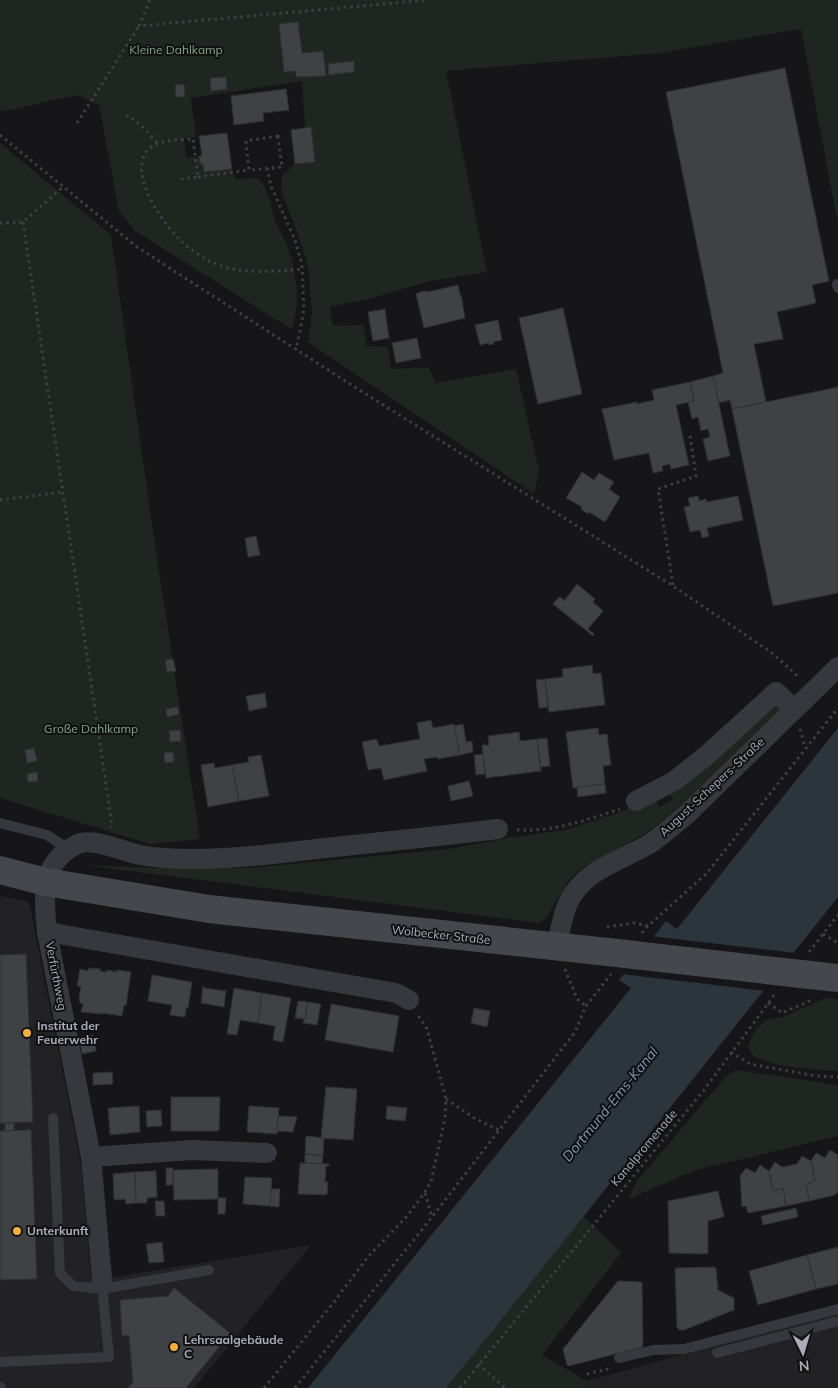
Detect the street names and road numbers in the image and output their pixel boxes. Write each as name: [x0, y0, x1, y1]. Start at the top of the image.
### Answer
street label: August-Schepers-Straße: [656, 734, 767, 839]
street label: Wolbecker Straße: [391, 922, 491, 947]
street label: Verfürthweg: [42, 940, 71, 1012]
street label: Kanalpromenade: [607, 1106, 680, 1189]

